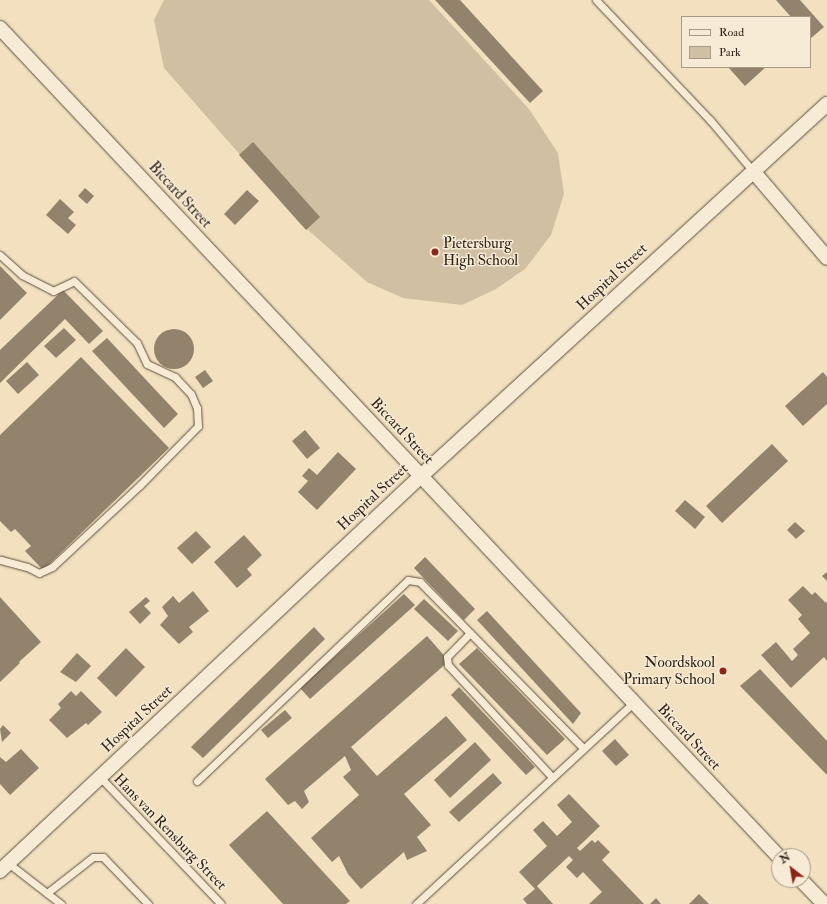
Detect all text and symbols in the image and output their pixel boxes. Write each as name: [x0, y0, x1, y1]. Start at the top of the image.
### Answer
legend: [681, 16, 811, 68]
text: Road: [719, 25, 744, 40]
text: Park: [719, 45, 741, 60]
street label: Biccard Street: [145, 158, 215, 232]
place label: Pietersburg High School: [443, 234, 518, 269]
street label: Hospital Street: [573, 240, 651, 314]
marker: Pietersburg High School: [430, 247, 440, 257]
street label: Biccard Street: [367, 394, 437, 468]
street label: Hospital Street: [334, 460, 412, 534]
place label: Noordskool Primary School: [623, 653, 715, 688]
marker: Noordskool Primary School: [718, 666, 728, 676]
street label: Hospital Street: [98, 682, 176, 756]
street label: Biccard Street: [654, 700, 724, 774]
street label: Hans van Rensburg Street: [110, 770, 230, 894]
north arrow: [771, 848, 811, 888]
text: N: [777, 850, 793, 866]

